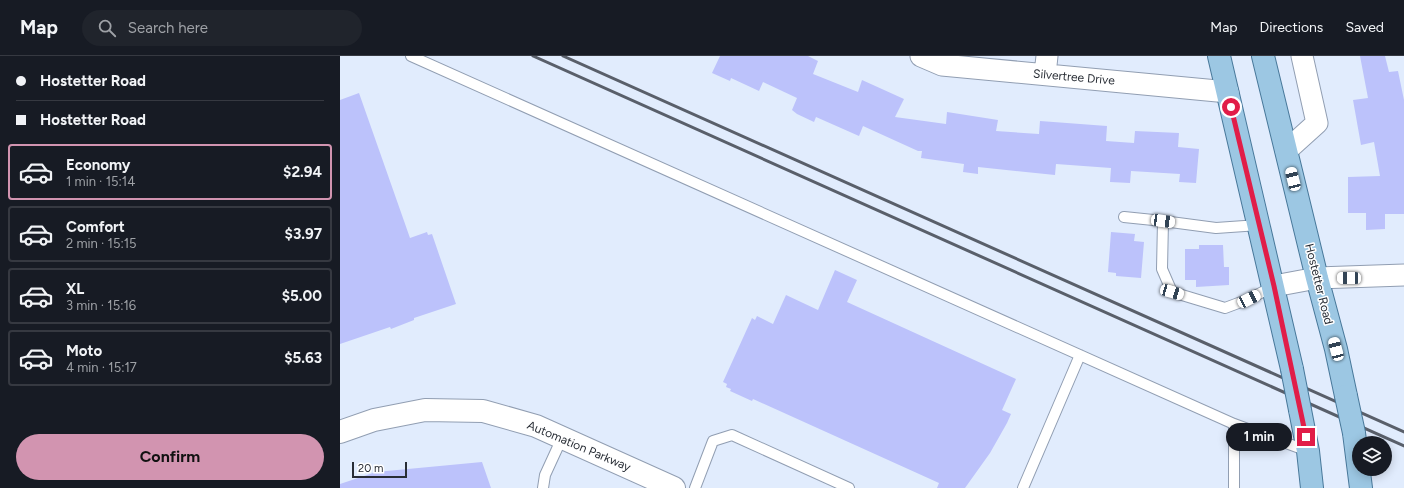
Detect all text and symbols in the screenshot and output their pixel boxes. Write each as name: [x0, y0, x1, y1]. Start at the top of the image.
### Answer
search box: [82, 10, 362, 46]
text: Map: [20, 16, 58, 39]
icon: search: [96, 17, 118, 39]
text: Search here: [128, 19, 208, 37]
text: Map: [1210, 19, 1238, 36]
text: Directions: [1260, 19, 1323, 36]
text: Saved: [1345, 19, 1384, 36]
street label: Silvertree Drive: [1033, 66, 1116, 88]
text: Hostetter Road: [40, 72, 146, 90]
route start: [1222, 98, 1240, 116]
text: Hostetter Road: [40, 111, 146, 129]
icon: car: [18, 154, 54, 190]
text: Economy: [66, 156, 131, 174]
text: $2.94: [283, 163, 322, 181]
car: [1284, 166, 1302, 192]
text: 1 min · 15:14: [66, 174, 135, 189]
car: [1150, 213, 1176, 229]
icon: car: [18, 216, 54, 252]
text: Comfort: [66, 218, 125, 236]
text: $3.97: [285, 225, 322, 243]
text: 2 min · 15:15: [66, 236, 137, 251]
street label: Hostetter Road: [1302, 242, 1336, 326]
car: [1337, 272, 1361, 284]
icon: car: [18, 278, 54, 314]
text: XL: [66, 280, 84, 298]
car: [1159, 283, 1185, 301]
text: $5.00: [282, 287, 322, 305]
car: [1236, 288, 1262, 310]
text: 3 min · 15:16: [66, 298, 136, 313]
car: [1327, 336, 1345, 362]
icon: car: [18, 340, 54, 376]
text: Moto: [66, 342, 102, 360]
text: $5.63: [284, 349, 322, 367]
text: 4 min · 15:17: [66, 360, 137, 375]
street label: Automation Parkway: [525, 418, 633, 474]
callout: 1 min: [1226, 423, 1292, 451]
route end: [1297, 428, 1315, 446]
text: 1 min: [1244, 429, 1274, 444]
button: Confirm: [16, 434, 324, 480]
map controls: [1352, 436, 1392, 476]
button: layers: [1352, 436, 1392, 476]
scale bar: [352, 460, 407, 479]
text: 20 m: [358, 462, 383, 475]

